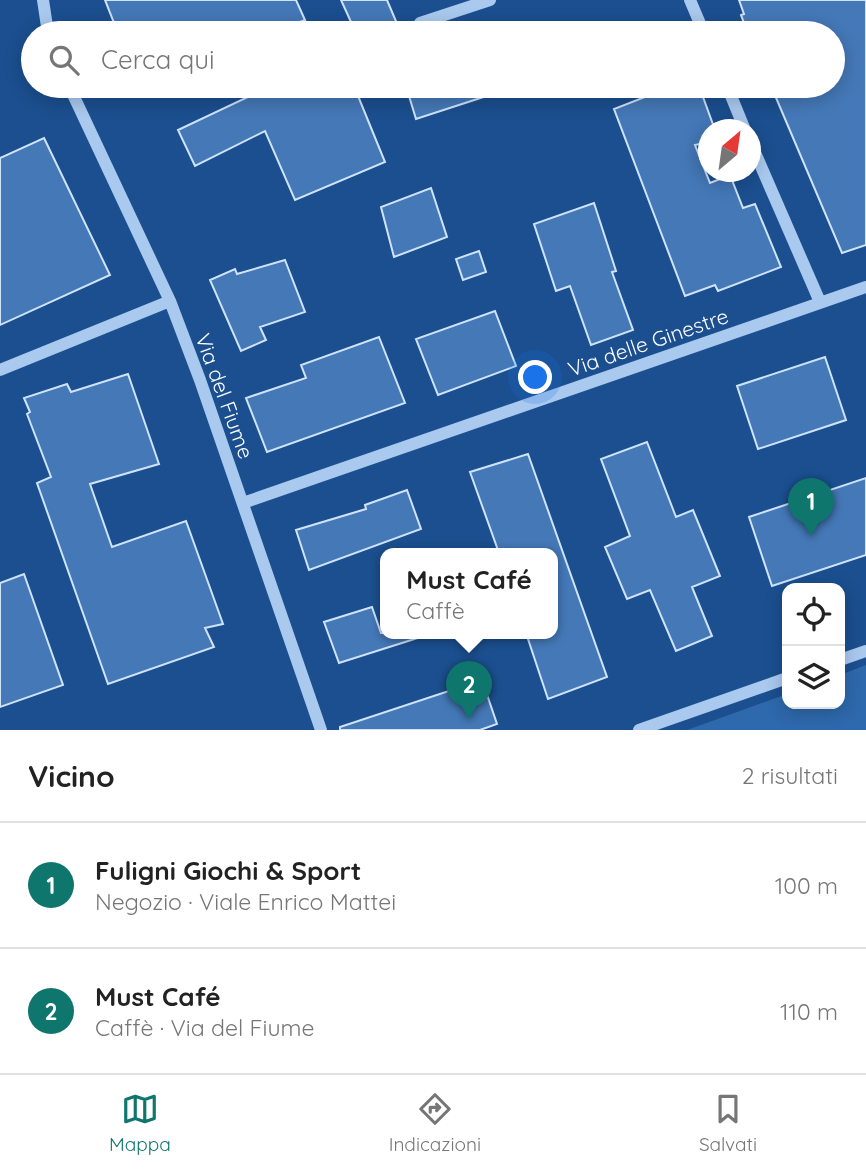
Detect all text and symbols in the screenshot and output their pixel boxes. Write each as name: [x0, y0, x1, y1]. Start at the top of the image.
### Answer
search box: [21, 21, 845, 98]
icon: search: [45, 41, 83, 79]
text: Cerca qui: [101, 43, 215, 76]
north arrow: [698, 119, 761, 182]
street label: Via delle Ginestre: [564, 302, 732, 382]
street label: Via del Fiume: [190, 330, 260, 462]
your location: [518, 360, 552, 394]
pin: 1: [788, 478, 834, 536]
popup: [380, 548, 558, 639]
text: Must Café: [406, 563, 532, 596]
map controls: [782, 583, 845, 709]
button: locate: [782, 583, 845, 646]
text: Caffè: [406, 596, 465, 625]
button: layers: [782, 646, 845, 709]
pin: 2: [446, 661, 492, 719]
text: Vicino: [28, 757, 115, 795]
text: 2 risultati: [742, 761, 838, 790]
text: Fuligni Giochi & Sport: [95, 854, 361, 887]
text: 1: [47, 871, 55, 900]
text: 100 m: [775, 871, 838, 900]
text: Negozio · Viale Enrico Mattei: [95, 887, 396, 916]
text: Must Café: [95, 980, 221, 1013]
text: 2: [44, 997, 58, 1026]
text: 110 m: [780, 997, 838, 1026]
text: Caffè · Via del Fiume: [95, 1013, 315, 1042]
tab: Mappa: [109, 1090, 171, 1156]
tab: Indicazioni: [389, 1090, 481, 1156]
tab: Salvati: [699, 1090, 757, 1156]

